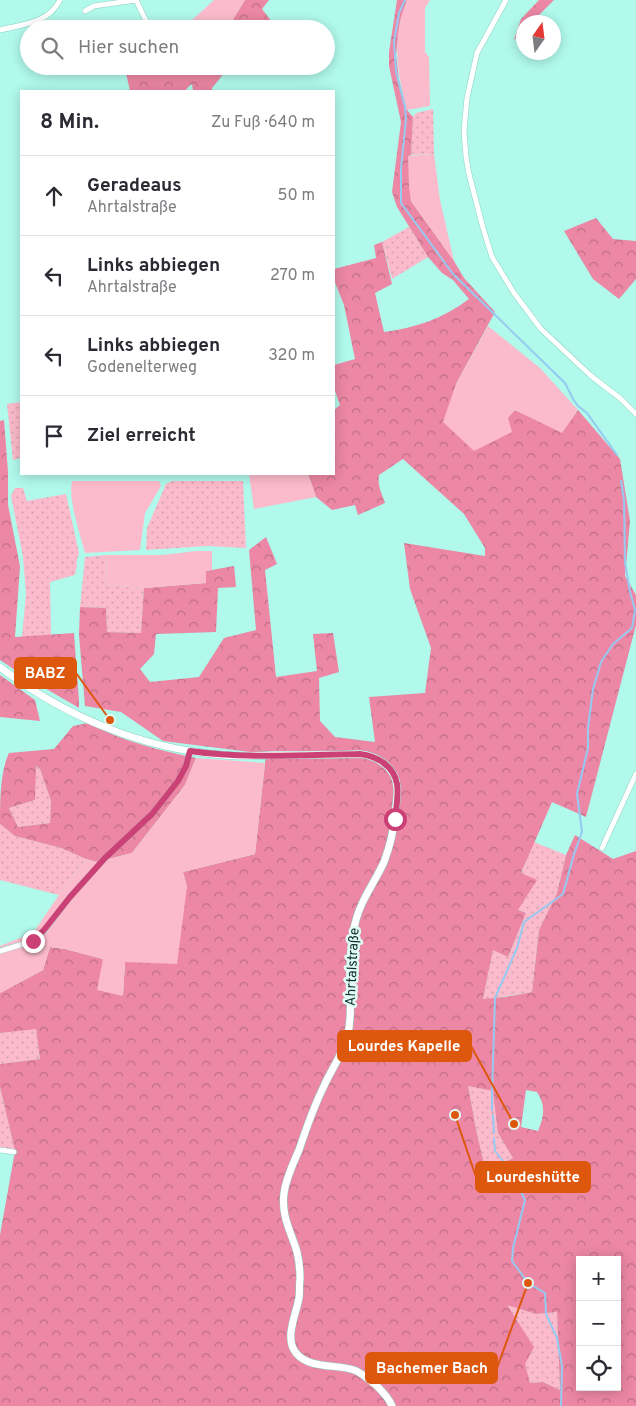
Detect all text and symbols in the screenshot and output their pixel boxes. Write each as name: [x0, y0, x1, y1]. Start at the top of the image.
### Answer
north arrow: [516, 15, 561, 60]
search box: [20, 20, 335, 75]
icon: search: [38, 34, 66, 62]
text: Hier suchen: [78, 36, 179, 60]
text: 8 Min.: [40, 109, 99, 136]
text: Zu Fuß · 640 m: [211, 113, 315, 133]
text: Geradeaus: [87, 174, 182, 198]
icon: ahead: [40, 182, 68, 210]
text: 50 m: [278, 186, 315, 206]
text: Ahrtalstraße: [87, 198, 177, 218]
text: Links abbiegen: [87, 254, 220, 278]
icon: left: [40, 262, 68, 290]
text: 270 m: [270, 266, 315, 286]
text: Ahrtalstraße: [87, 278, 177, 298]
text: Links abbiegen: [87, 334, 220, 358]
icon: left: [40, 342, 68, 370]
text: 320 m: [268, 346, 315, 366]
text: Godenelterweg: [87, 358, 197, 378]
icon: arrive: [40, 422, 68, 450]
text: Ziel erreicht: [87, 424, 196, 448]
callout: BABZ: [15, 658, 76, 688]
text: BABZ: [25, 665, 65, 684]
route start: [384, 808, 407, 831]
street label: Ahrtalstraße: [342, 927, 364, 1007]
route end: [22, 930, 45, 953]
callout: Lourdes Kapelle: [338, 1031, 471, 1061]
text: Lourdes Kapelle: [348, 1038, 460, 1057]
callout: Lourdeshütte: [476, 1162, 590, 1192]
text: Lourdeshütte: [486, 1169, 580, 1188]
map controls: [576, 1256, 621, 1391]
button: +: [576, 1256, 621, 1301]
button: −: [576, 1301, 621, 1346]
button: locate: [576, 1346, 621, 1391]
callout: Bachemer Bach: [366, 1353, 497, 1383]
text: Bachemer Bach: [376, 1360, 488, 1379]

